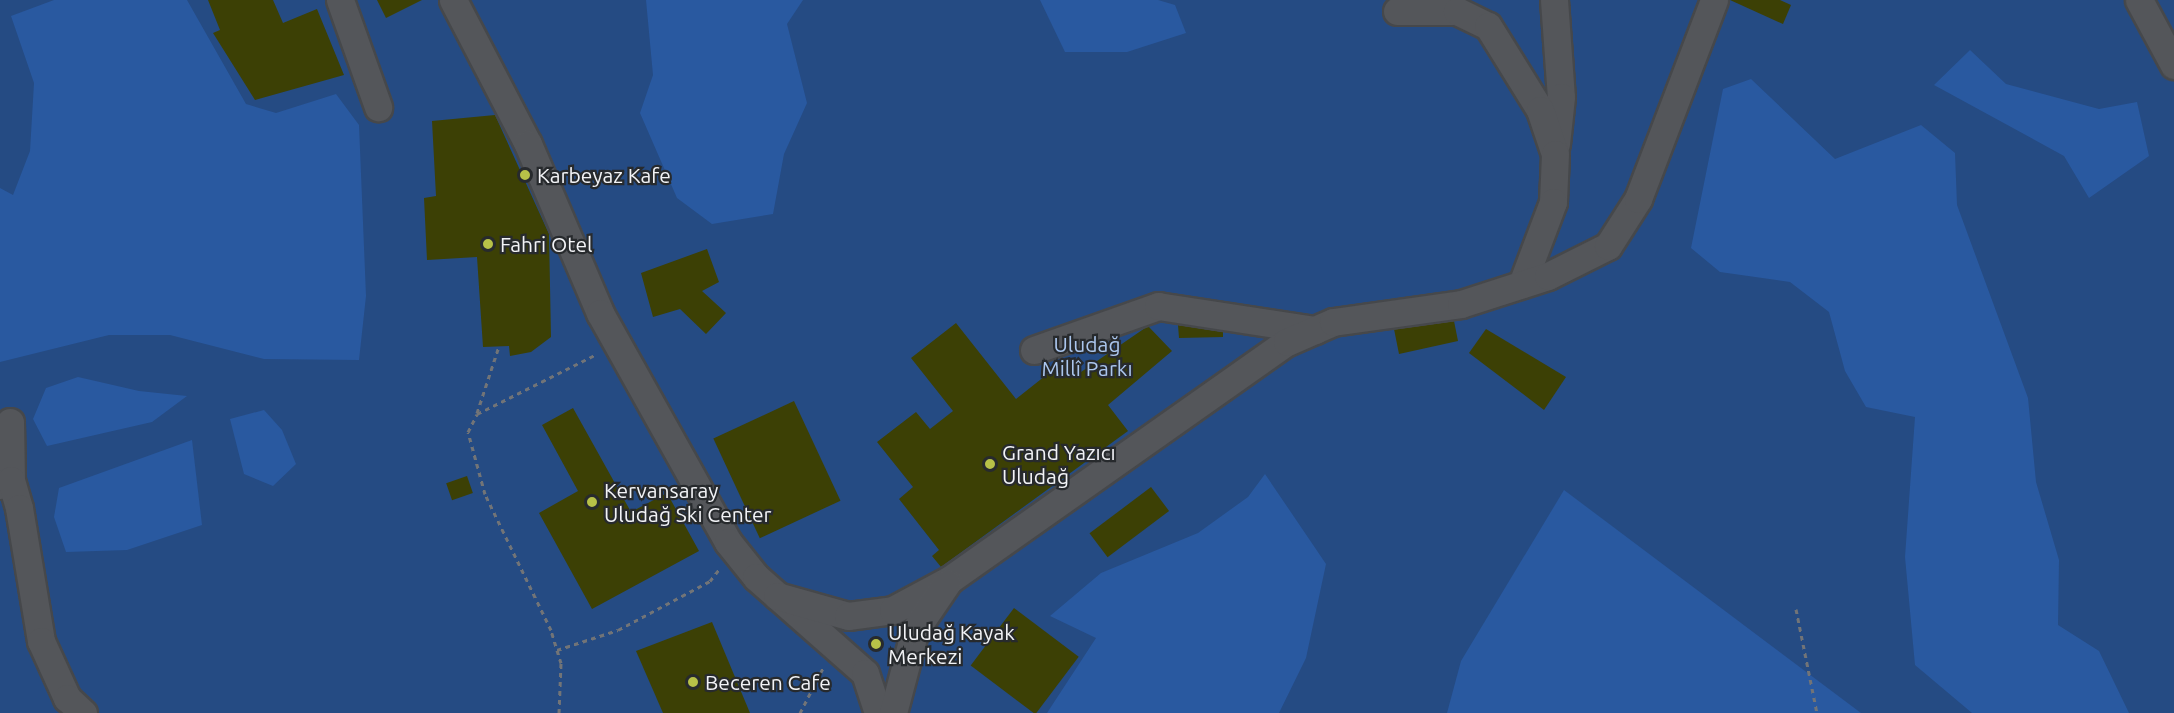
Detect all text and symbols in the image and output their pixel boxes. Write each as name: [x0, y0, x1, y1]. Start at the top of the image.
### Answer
place label: Karbeyaz Kafe: [537, 162, 671, 188]
marker: Karbeyaz Kafe: [518, 168, 532, 182]
place label: Fahri Otel: [500, 231, 593, 257]
marker: Fahri Otel: [481, 237, 495, 251]
park label: Uludağ Millî Parkı: [1041, 331, 1133, 381]
place label: Grand Yazıcı Uludağ: [1002, 439, 1116, 489]
marker: Grand Yazıcı Uludağ: [983, 457, 997, 471]
place label: Kervansaray Uludağ Ski Center: [604, 477, 772, 527]
marker: Kervansaray Uludağ Ski Center: [585, 495, 599, 509]
place label: Uludağ Kayak Merkezi: [888, 619, 1015, 669]
marker: Uludağ Kayak Merkezi: [869, 637, 883, 651]
place label: Beceren Cafe: [705, 669, 831, 695]
marker: Beceren Cafe: [686, 675, 700, 689]

